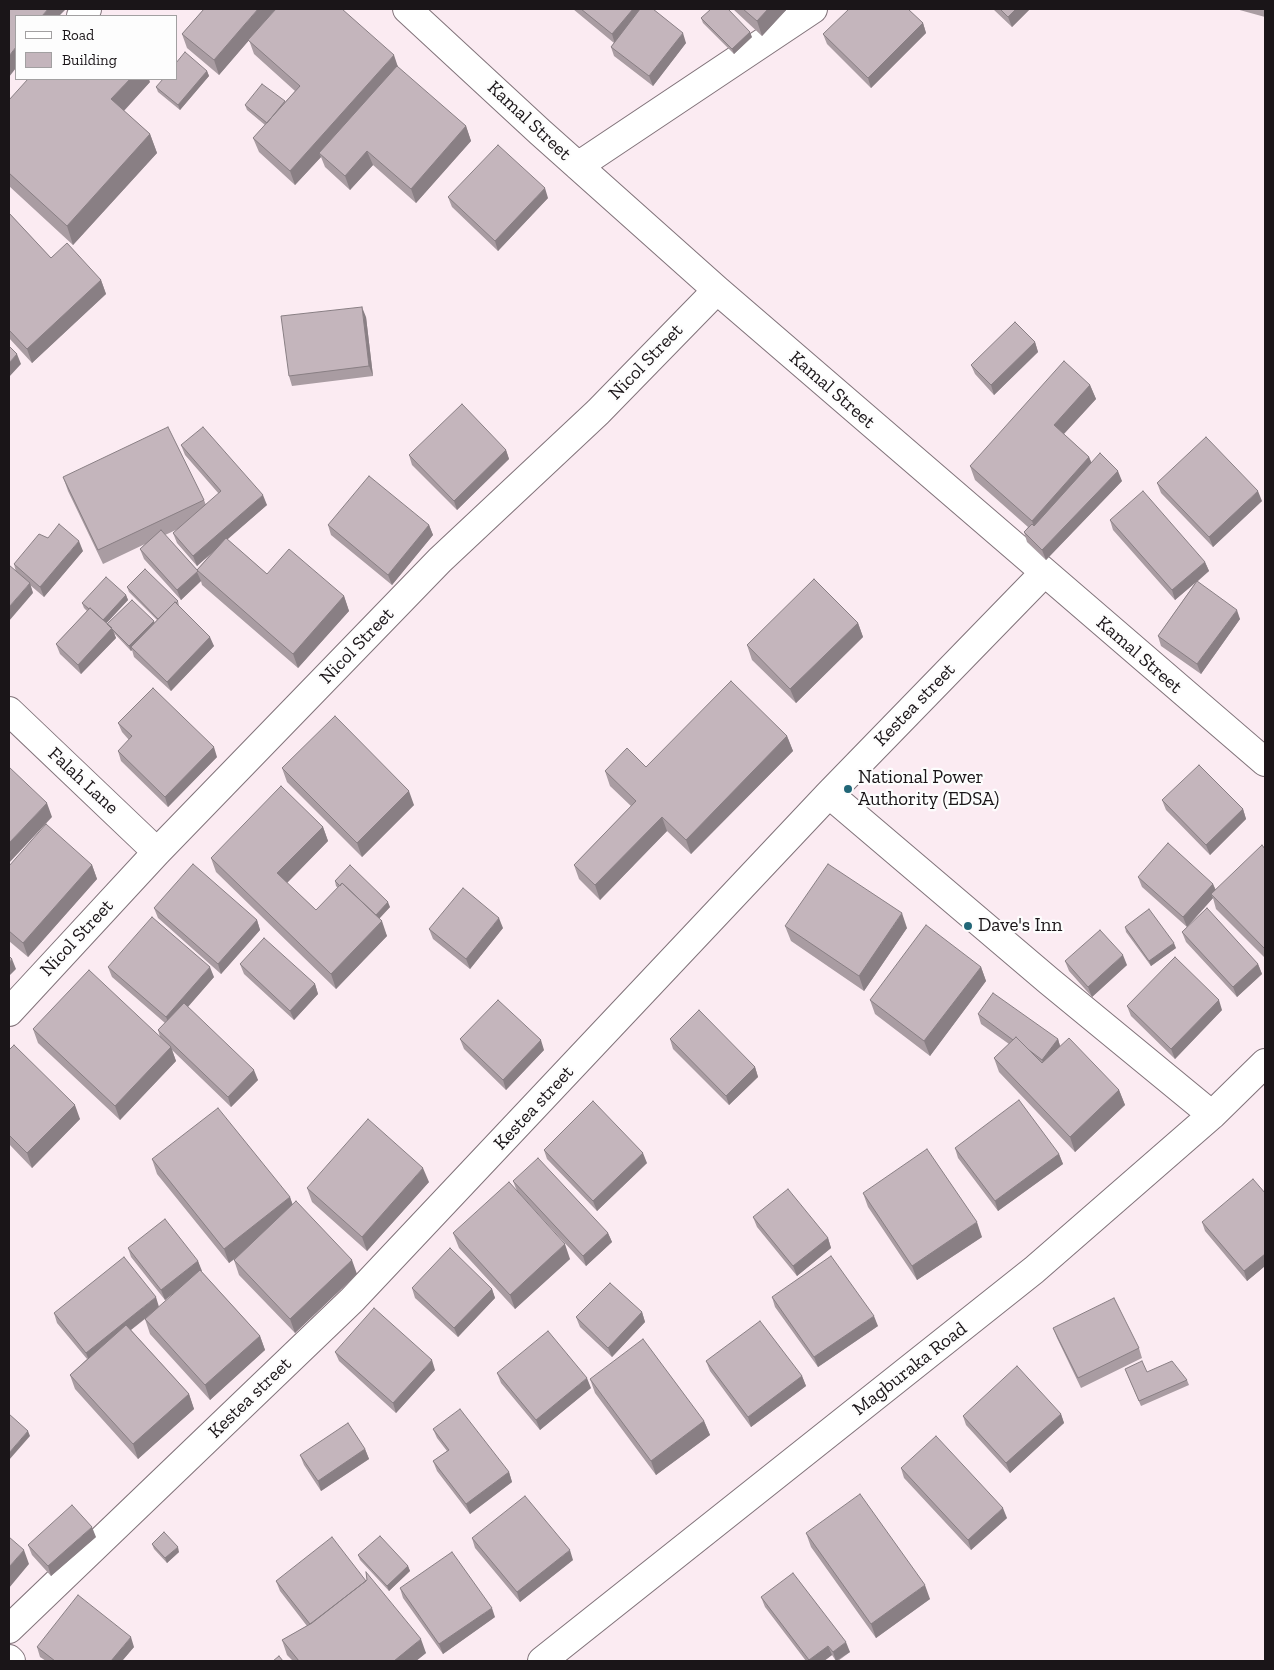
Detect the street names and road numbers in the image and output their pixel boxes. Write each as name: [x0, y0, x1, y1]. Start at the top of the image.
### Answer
street label: Kamal Street: [482, 76, 576, 166]
street label: Nicol Street: [604, 319, 688, 405]
street label: Kamal Street: [784, 347, 880, 433]
street label: Nicol Street: [315, 603, 399, 689]
street label: Kamal Street: [1091, 612, 1187, 698]
street label: Kestea street: [870, 659, 960, 751]
street label: Falah Lane: [43, 743, 123, 819]
street label: Nicol Street: [36, 895, 118, 981]
street label: Kestea street: [489, 1061, 579, 1155]
street label: Magburaka Road: [848, 1317, 972, 1421]
street label: Kestea street: [204, 1353, 296, 1443]

